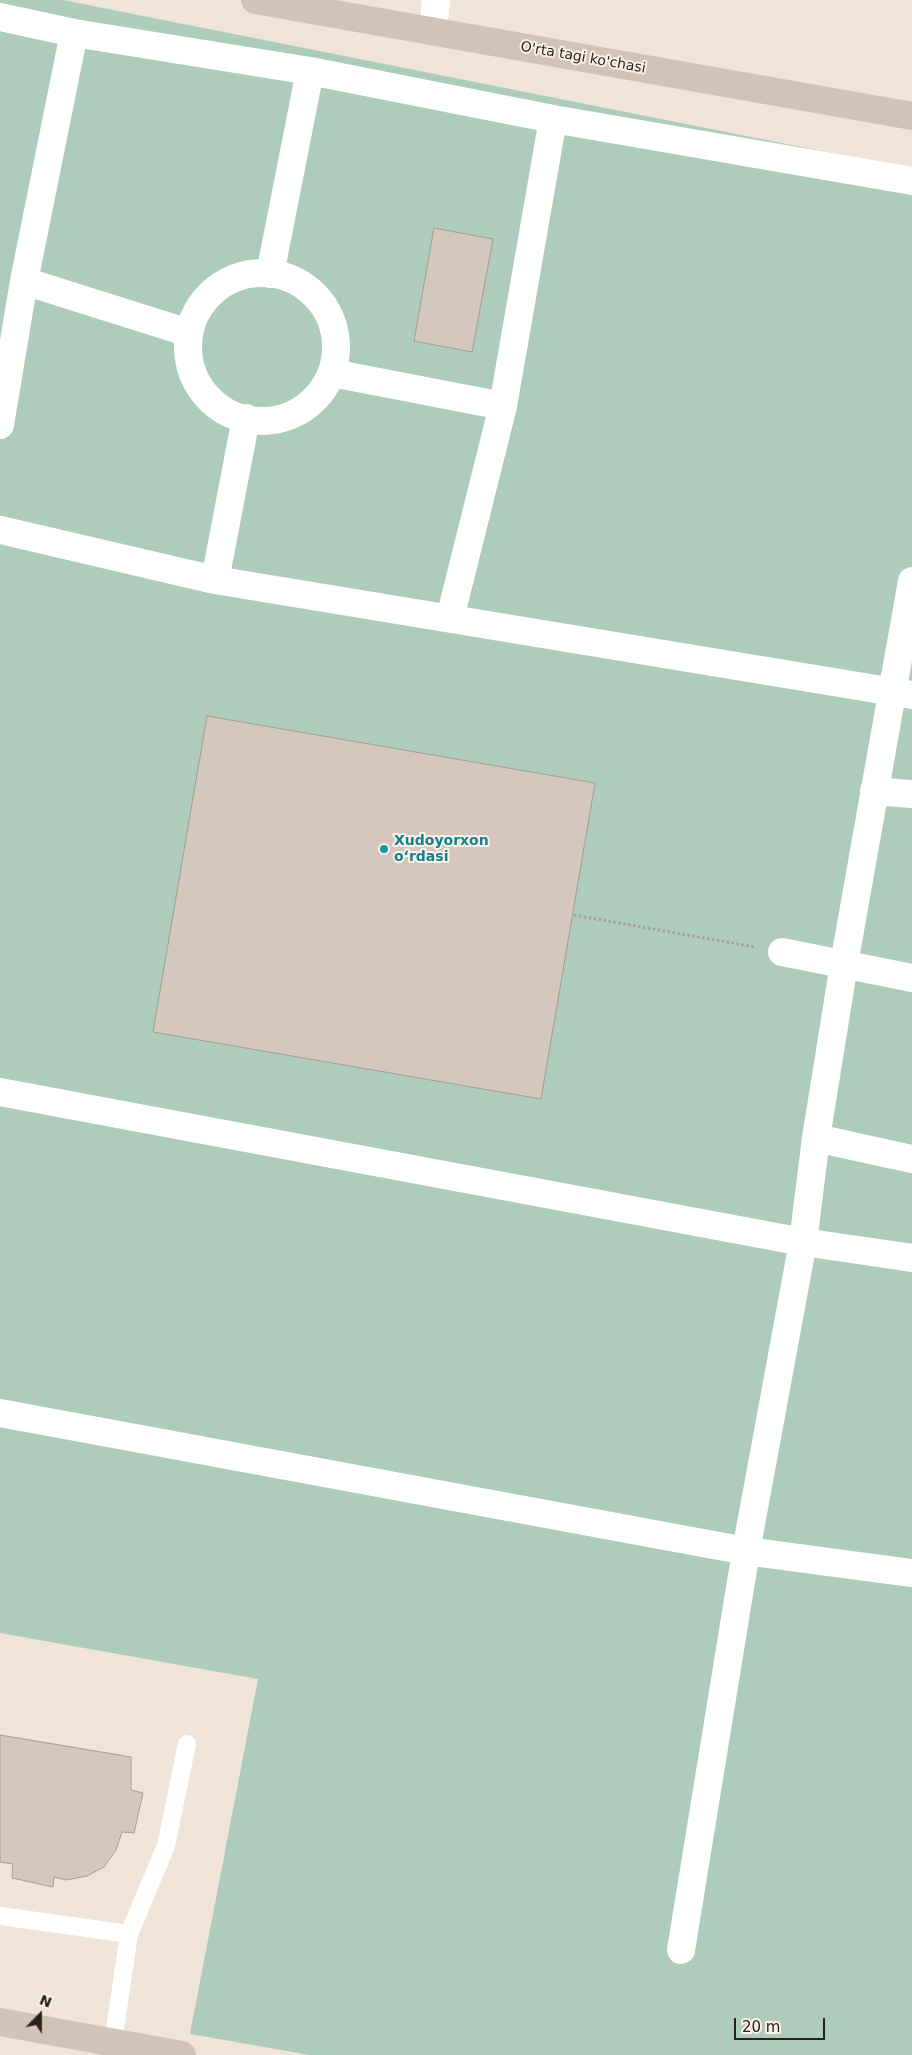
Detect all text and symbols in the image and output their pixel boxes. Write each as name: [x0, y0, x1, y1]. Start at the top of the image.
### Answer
street label: O'rta tagi ko'chasi: [519, 39, 647, 77]
place label: Xudoyorxon oʻrdasi: [394, 833, 489, 866]
marker: Xudoyorxon oʻrdasi: [378, 843, 390, 855]
north arrow: [15, 1990, 65, 2040]
text: N: [37, 1991, 54, 2011]
scale bar: [737, 2008, 828, 2040]
text: 20 m: [742, 2018, 780, 2036]

